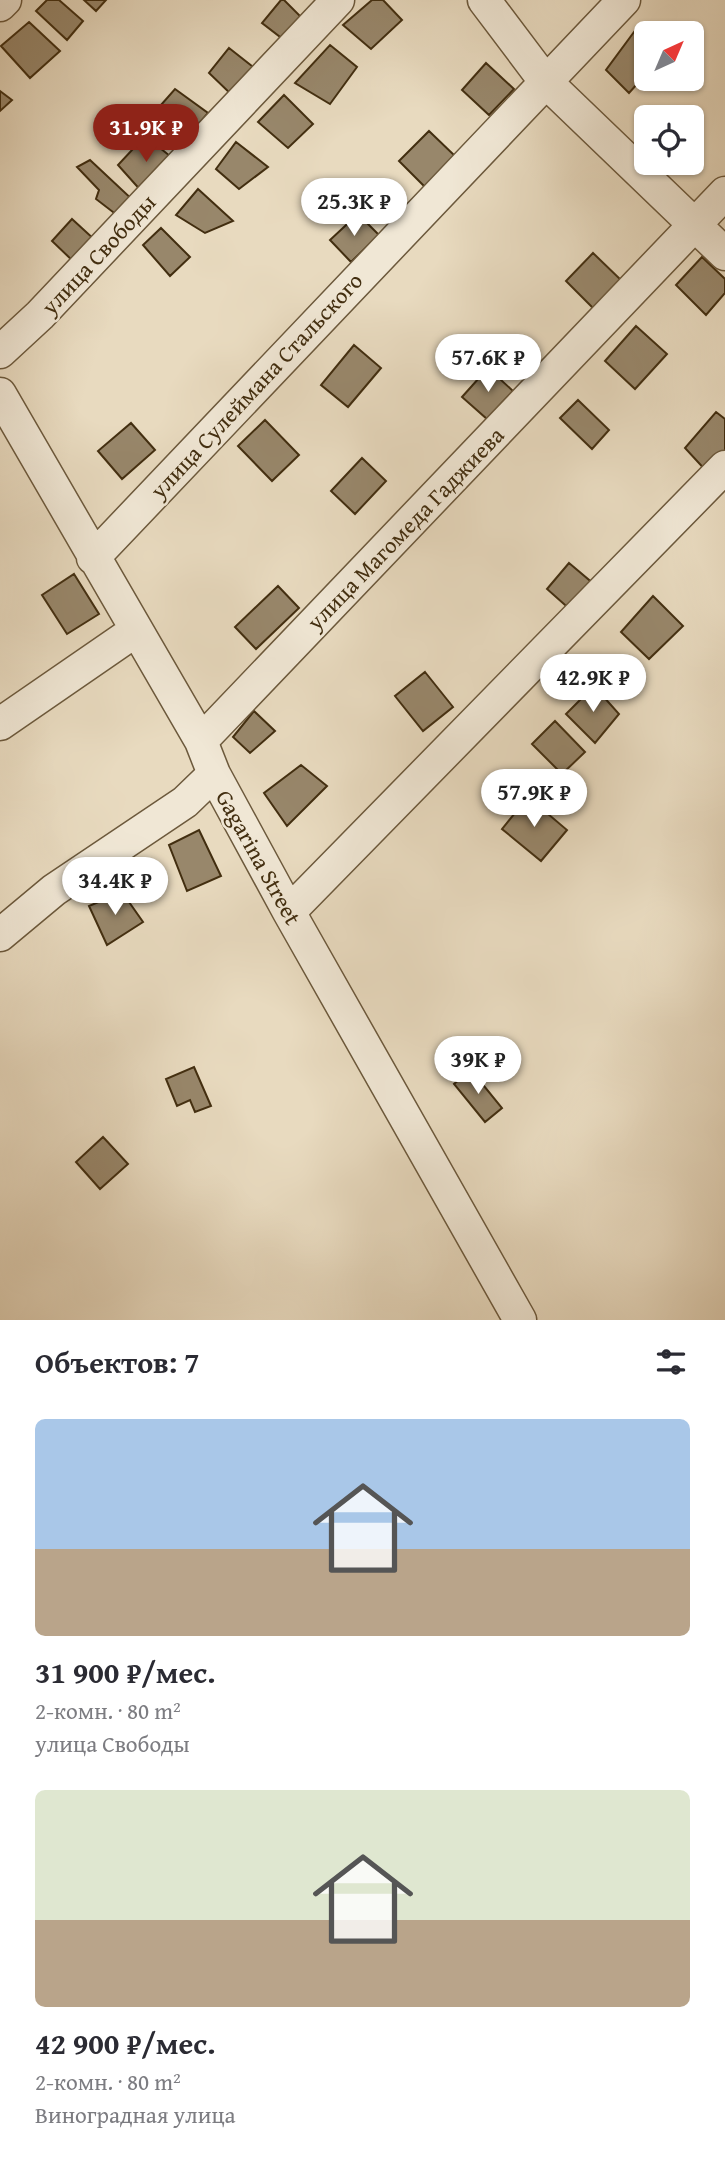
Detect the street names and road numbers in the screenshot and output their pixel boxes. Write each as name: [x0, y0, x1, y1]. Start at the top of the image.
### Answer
street label: улица Свободы: [32, 186, 163, 323]
street label: улица Сулеймана Стальского: [141, 265, 370, 506]
street label: улица Магомеда Гаджиева: [298, 419, 511, 638]
street label: Gagarina Street: [208, 784, 310, 930]

